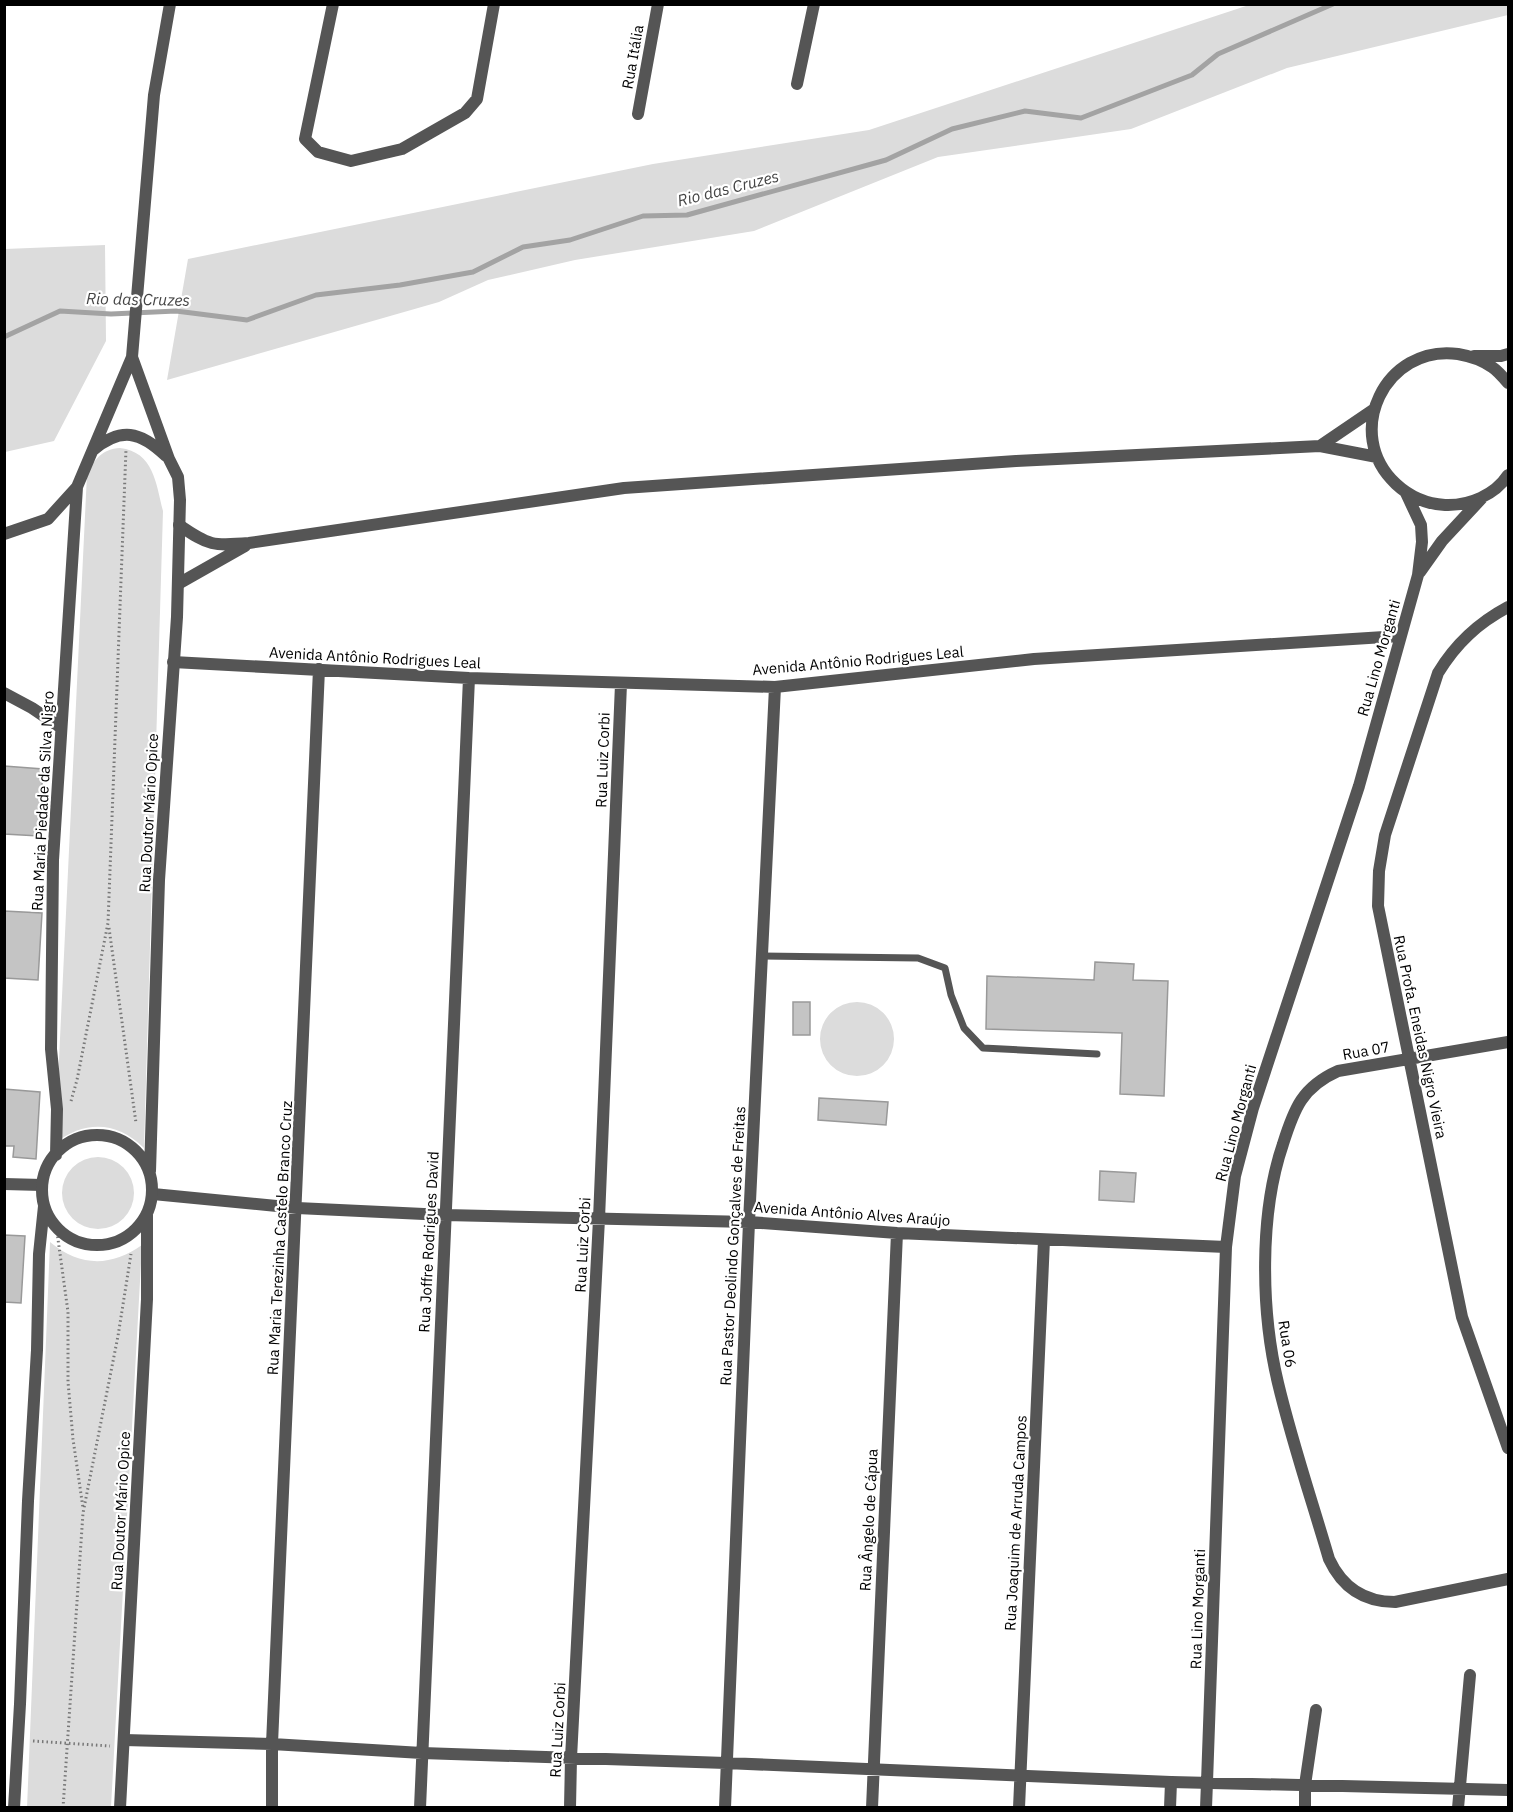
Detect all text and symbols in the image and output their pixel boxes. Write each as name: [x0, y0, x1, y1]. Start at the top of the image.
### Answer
street label: Rua Itália: [618, 23, 647, 90]
water label: Rio das Cruzes: [675, 166, 781, 210]
water label: Rio das Cruzes: [86, 288, 190, 310]
street label: Rua Lino Morganti: [1353, 597, 1404, 718]
street label: Avenida Antônio Rodrigues Leal: [269, 642, 481, 673]
street label: Avenida Antônio Rodrigues Leal: [751, 642, 964, 679]
street label: Rua Maria Piedade da Silva Nigro: [27, 690, 58, 912]
street label: Rua Luiz Corbi: [591, 712, 614, 808]
street label: Rua Doutor Mário Opice: [135, 733, 162, 893]
street label: Rua Profa. Eneidas Nigro Vieira: [1390, 933, 1451, 1140]
street label: Rua 07: [1341, 1037, 1391, 1064]
street label: Rua Lino Morganti: [1211, 1062, 1260, 1184]
street label: Rua Maria Terezinha Castelo Branco Cruz: [263, 1100, 296, 1376]
street label: Rua Pastor Deolindo Gonçalves de Freitas: [716, 1106, 749, 1386]
street label: Rua Joffre Rodrigues David: [414, 1151, 443, 1333]
street label: Rua Luiz Corbi: [571, 1197, 594, 1293]
street label: Avenida Antônio Alves Araújo: [753, 1197, 951, 1230]
street label: Rua 06: [1274, 1319, 1301, 1369]
street label: Rua Joaquim de Arruda Campos: [1000, 1415, 1031, 1631]
street label: Rua Doutor Mário Opice: [107, 1431, 134, 1591]
street label: Rua Ângelo de Cápua: [855, 1448, 882, 1592]
street label: Rua Lino Morganti: [1186, 1548, 1209, 1670]
street label: Rua Luiz Corbi: [546, 1682, 569, 1778]

